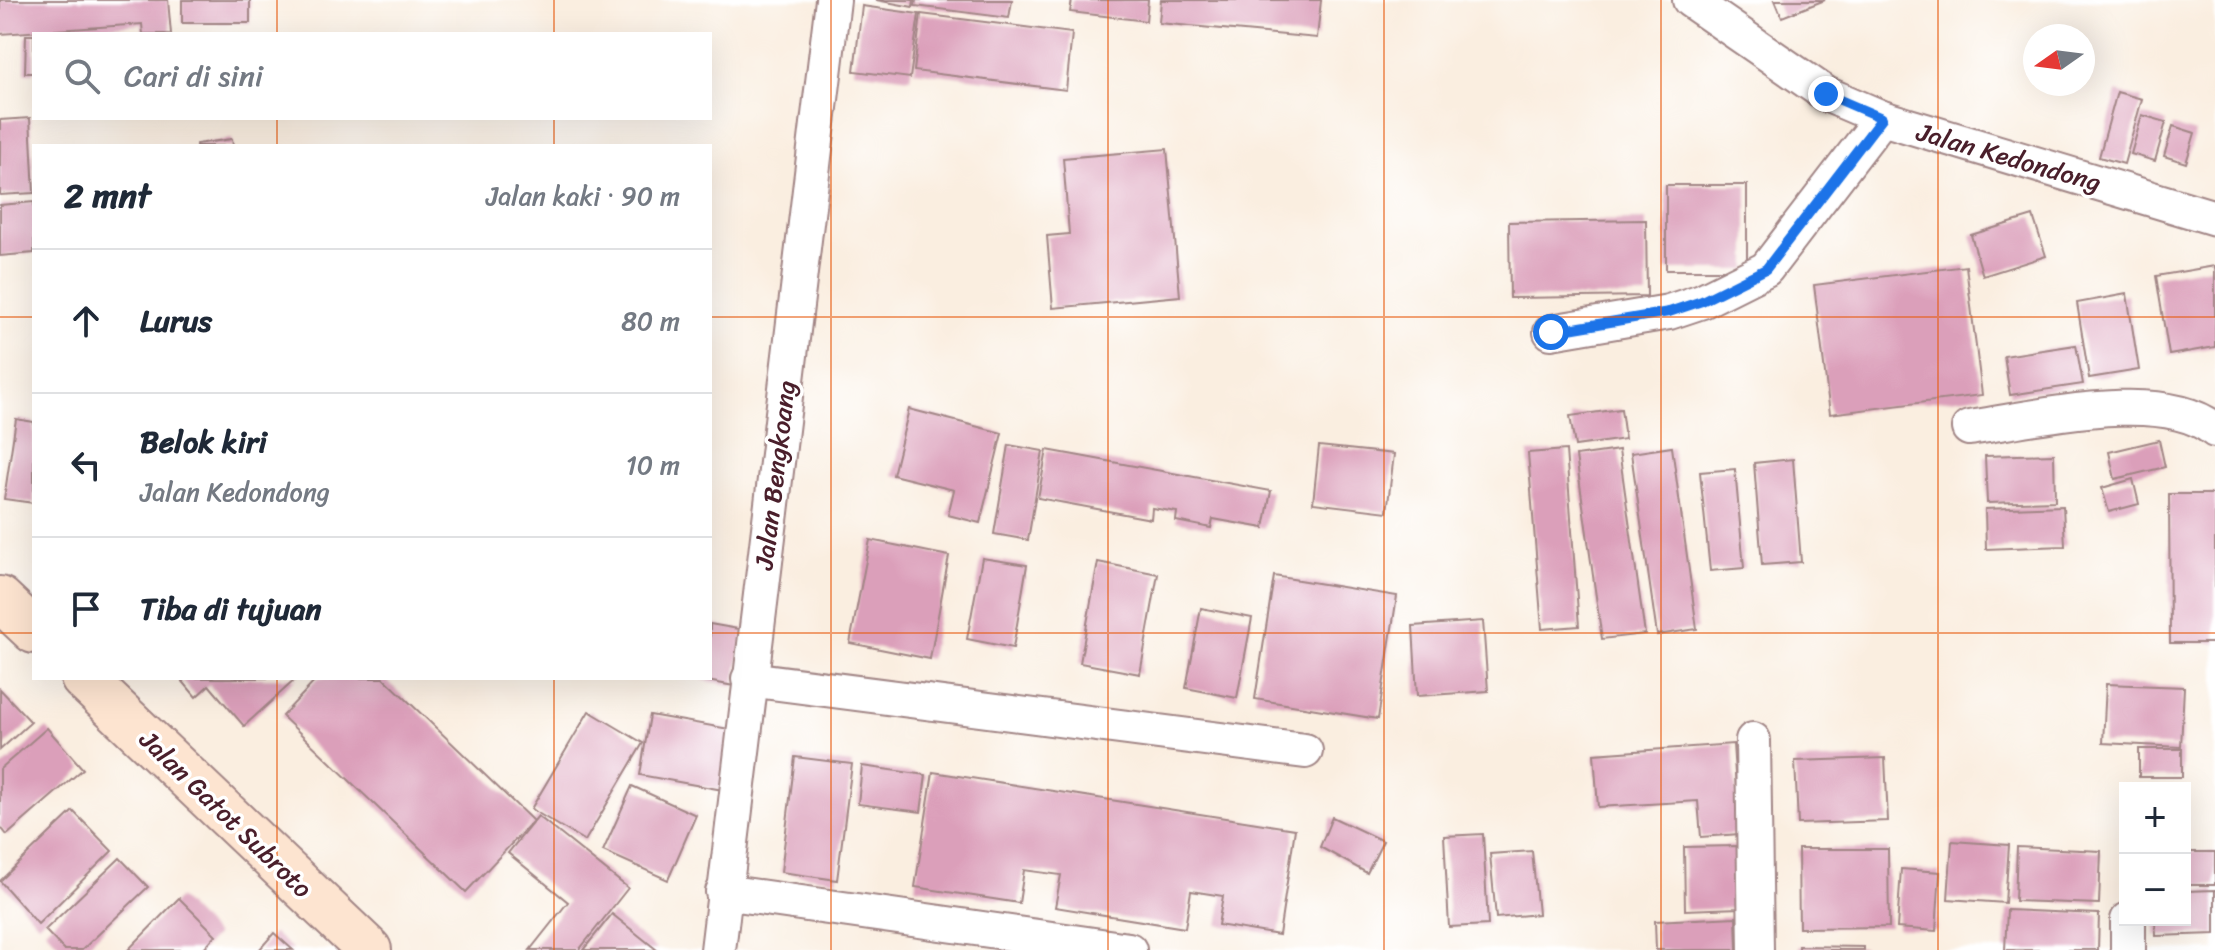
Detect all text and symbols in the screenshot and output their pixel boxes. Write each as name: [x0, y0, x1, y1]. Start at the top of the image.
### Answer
north arrow: [2023, 24, 2095, 96]
search box: [32, 32, 712, 120]
text: Cari di sini: [124, 49, 263, 103]
icon: search: [60, 54, 104, 98]
route end: [1808, 76, 1844, 112]
street label: Jalan Kedondong: [1910, 108, 2107, 205]
text: 2 mnt: [64, 166, 151, 226]
text: Jalan kaki · 90 m: [486, 173, 680, 219]
text: Lurus: [140, 294, 212, 348]
text: 80 m: [621, 298, 680, 344]
icon: ahead: [64, 299, 108, 343]
route start: [1533, 314, 1569, 350]
street label: Jalan Bengkoang: [740, 378, 809, 573]
text: Belok kiri: [140, 415, 267, 469]
text: 10 m: [626, 442, 680, 488]
icon: left: [64, 443, 108, 487]
text: Jalan Kedondong: [140, 469, 330, 515]
text: Tiba di tujuan: [140, 582, 321, 636]
icon: arrive: [64, 587, 108, 631]
street label: Jalan Gatot Subroto: [128, 718, 324, 910]
map controls: [2119, 782, 2191, 926]
button: +: [2119, 782, 2191, 854]
button: −: [2119, 854, 2191, 926]

